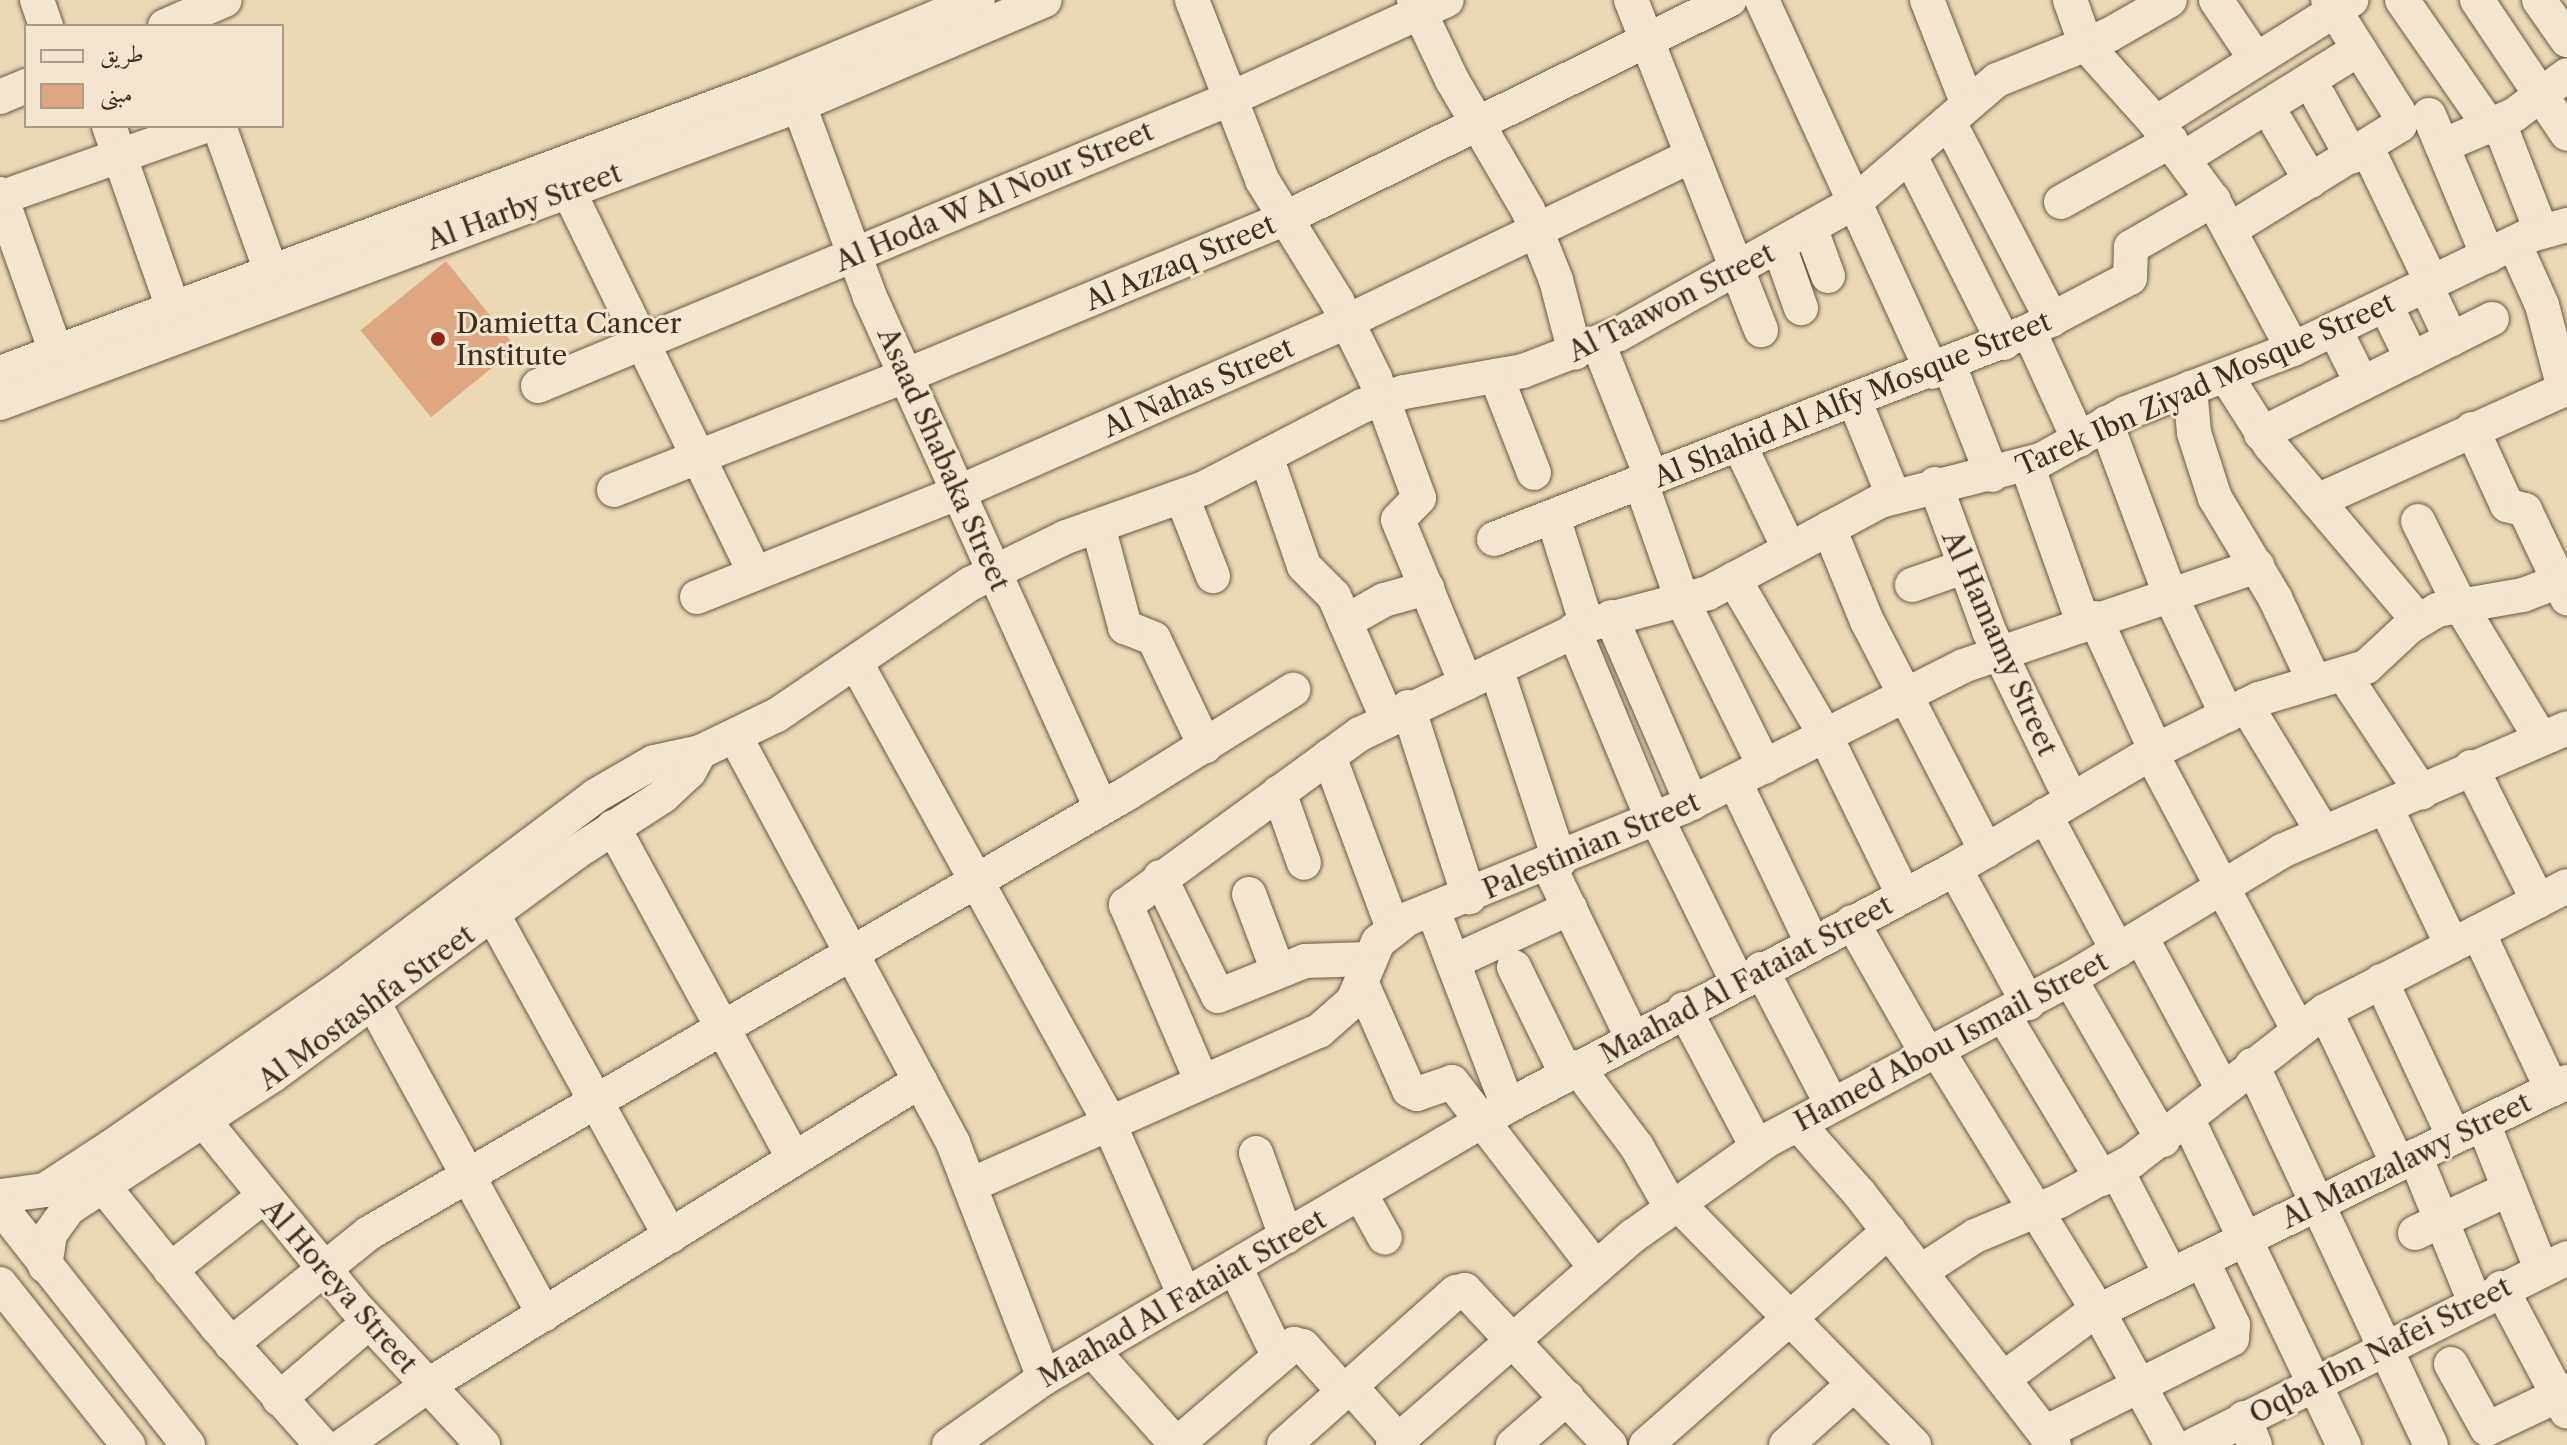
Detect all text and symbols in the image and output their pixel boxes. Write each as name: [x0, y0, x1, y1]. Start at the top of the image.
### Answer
legend: [24, 24, 284, 128]
text: طريق: [100, 39, 144, 68]
text: مبنى: [100, 79, 133, 108]
street label: Al Hoda W Al Nour Street: [828, 113, 1160, 279]
street label: Al Harby Street: [422, 155, 626, 257]
street label: Al Azzaq Street: [1079, 207, 1281, 317]
street label: Al Taawon Street: [1562, 235, 1780, 369]
street label: Tarek Ibn Ziyad Mosque Street: [2010, 285, 2400, 483]
street label: Al Shahid Al Alfy Mosque Street: [1647, 303, 2057, 495]
place label: Damietta Cancer Institute: [456, 306, 682, 372]
street label: Asaad Shabaka Street: [871, 322, 1017, 596]
marker: Damietta Cancer Institute: [427, 328, 449, 350]
street label: Al Nahas Street: [1098, 330, 1298, 444]
street label: Al Hamamy Street: [1935, 525, 2065, 761]
street label: Palestinian Street: [1477, 784, 1705, 906]
street label: Maahad Al Fataiat Street: [1593, 887, 1899, 1071]
street label: Al Mostashfa Street: [251, 917, 481, 1097]
street label: Hamed Abou Ismail Street: [1788, 944, 2114, 1138]
street label: Al Manzalawy Street: [2276, 1085, 2536, 1235]
street label: Al Horeya Street: [255, 1192, 425, 1380]
street label: Maahad Al Fataiat Street: [1032, 1202, 1332, 1394]
street label: Oqba Ibn Nafei Street: [2243, 1269, 2517, 1431]

